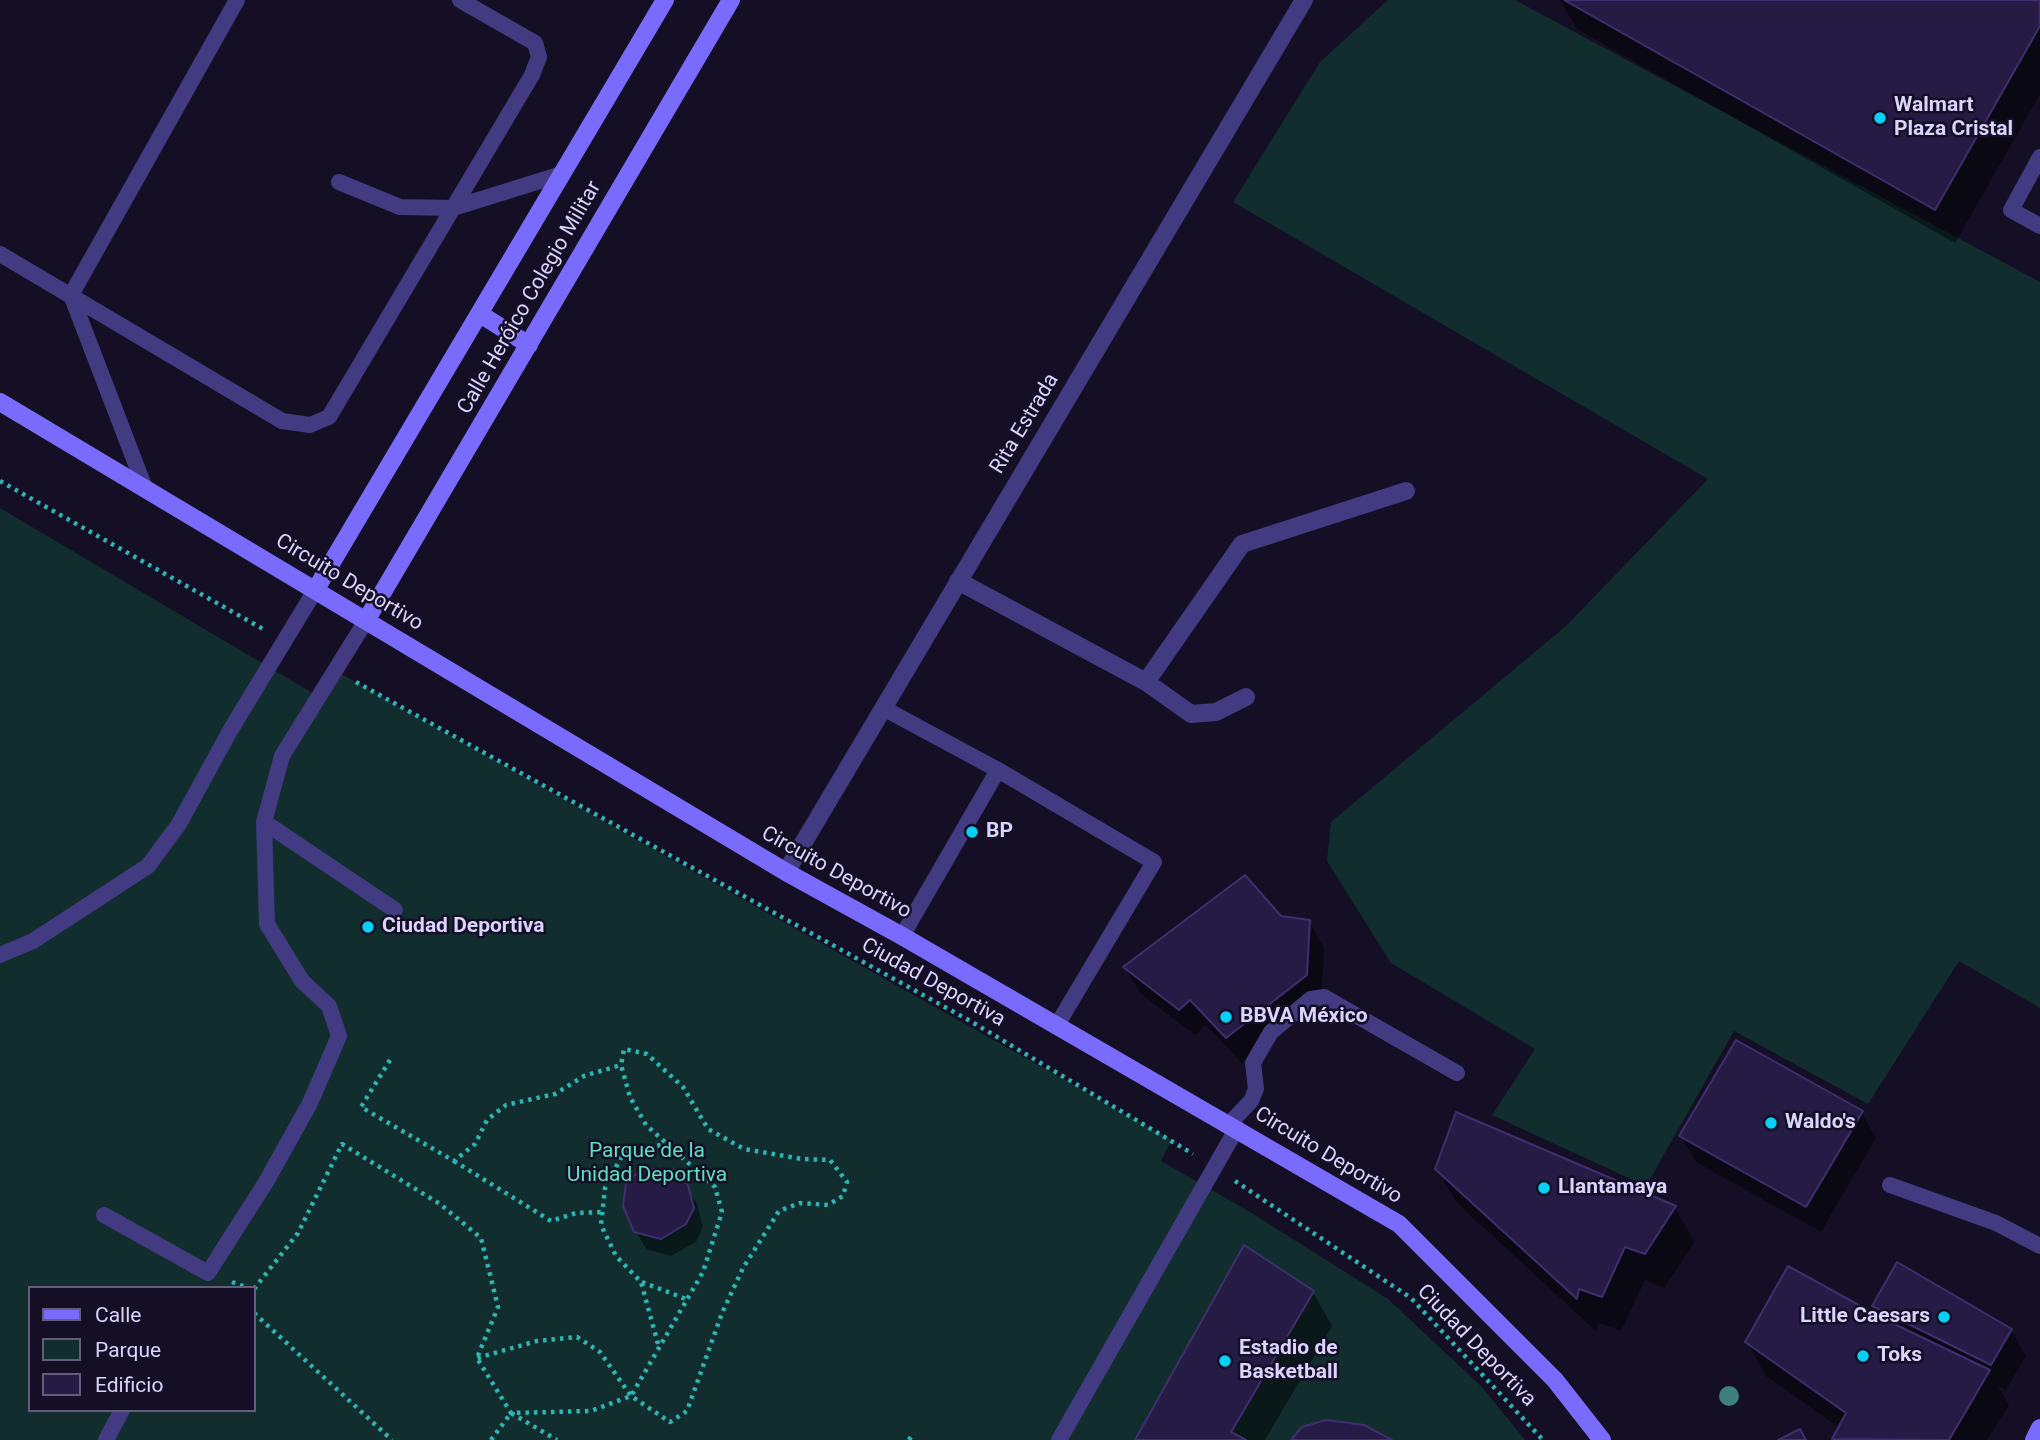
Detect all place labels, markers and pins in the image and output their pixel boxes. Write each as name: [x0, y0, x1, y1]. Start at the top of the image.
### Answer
place label: Walmart Plaza Cristal: [1894, 93, 2013, 143]
marker: Walmart Plaza Cristal: [1872, 110, 1888, 126]
place label: BP: [986, 819, 1013, 845]
marker: BP: [964, 824, 980, 840]
place label: Ciudad Deportiva: [382, 914, 544, 940]
marker: Ciudad Deportiva: [360, 919, 376, 935]
place label: BBVA México: [1240, 1004, 1368, 1030]
marker: BBVA México: [1218, 1009, 1234, 1025]
place label: Waldo's: [1785, 1110, 1856, 1136]
marker: Waldo's: [1763, 1115, 1779, 1131]
place label: Llantamaya: [1558, 1175, 1667, 1201]
marker: Llantamaya: [1536, 1180, 1552, 1196]
place label: Little Caesars: [1800, 1304, 1930, 1330]
marker: Little Caesars: [1936, 1309, 1952, 1325]
place label: Estadio de Basketball: [1239, 1336, 1338, 1386]
place label: Toks: [1877, 1343, 1922, 1369]
marker: Toks: [1855, 1348, 1871, 1364]
marker: Estadio de Basketball: [1217, 1353, 1233, 1369]

